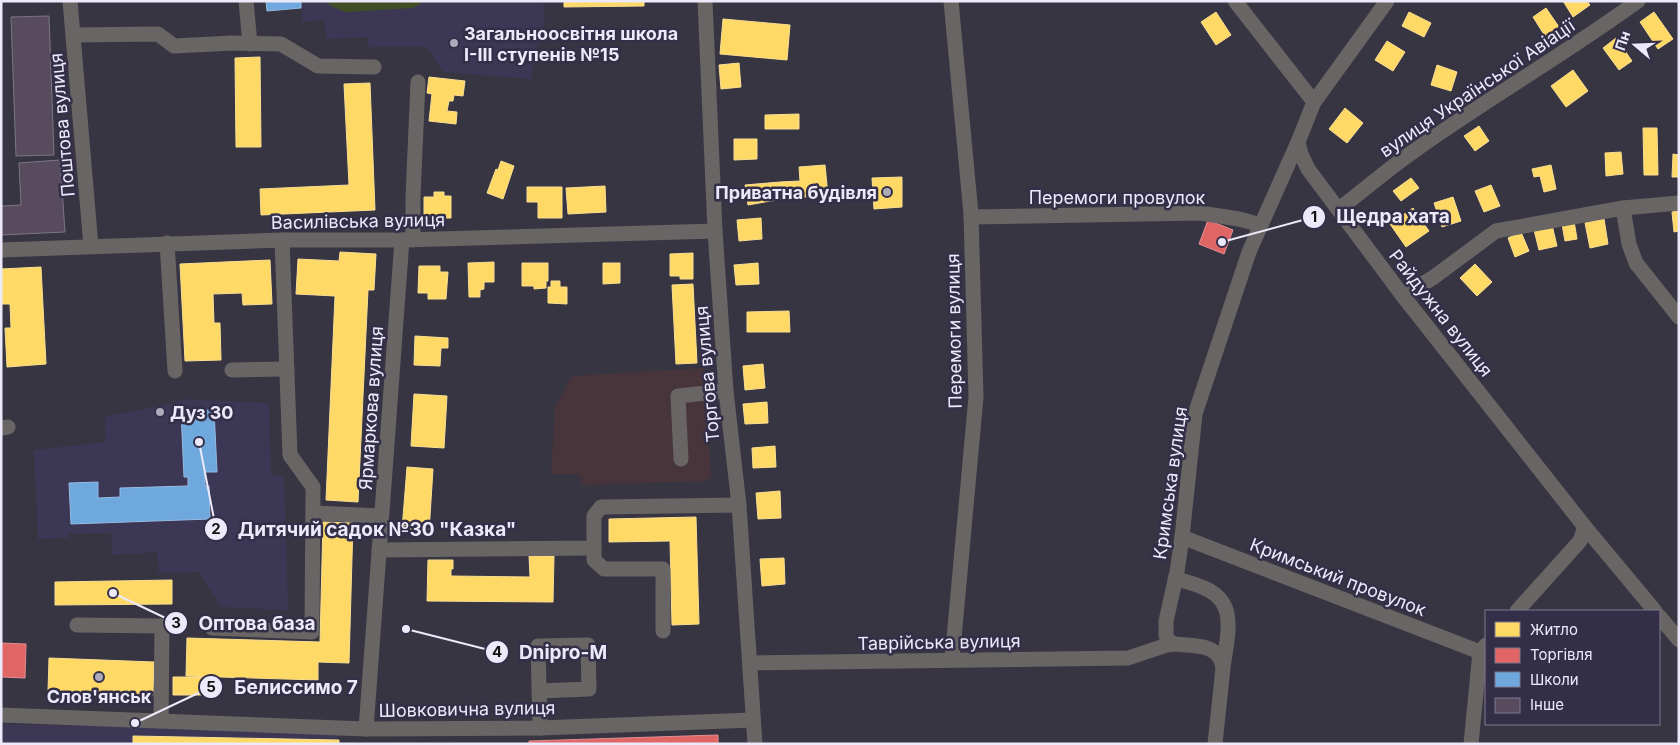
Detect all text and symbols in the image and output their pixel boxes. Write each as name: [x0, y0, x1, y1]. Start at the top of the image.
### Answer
street label: вулиця Української Авіації: [1376, 14, 1580, 161]
north arrow: [1610, 20, 1660, 70]
place label: Загальноосвітня школа І-ІІІ ступенів №15: [464, 23, 678, 65]
text: Пн: [1611, 29, 1633, 52]
marker: Загальноосвітня школа І-ІІІ ступенів №15: [448, 37, 460, 49]
street label: Поштова вулиця: [45, 52, 79, 198]
place label: Приватна будівля: [715, 182, 877, 203]
marker: Приватна будівля: [881, 186, 893, 198]
street label: Перемоги провулок: [1029, 187, 1206, 208]
callout: Щедра хата: [1301, 200, 1460, 234]
text: Щедра хата: [1336, 205, 1450, 228]
text: 1: [1311, 207, 1317, 226]
street label: Василівська вулиця: [271, 209, 445, 233]
street label: Райдужна вулиця: [1385, 245, 1497, 381]
street label: Перемоги вулиця: [942, 253, 966, 409]
street label: Торгова вулиця: [691, 305, 723, 443]
street label: Ярмаркова вулиця: [355, 325, 387, 491]
place label: Дуз 30: [170, 402, 234, 423]
street label: Кримська вулиця: [1149, 405, 1191, 561]
marker: Дуз 30: [154, 406, 166, 418]
callout: Дитячий садок №30 "Казка": [203, 512, 527, 546]
text: Дитячий садок №30 "Казка": [238, 518, 516, 541]
text: 2: [211, 519, 221, 538]
street label: Кримський провулок: [1247, 534, 1429, 620]
callout: Оптова база: [164, 606, 326, 640]
legend: [1485, 610, 1660, 725]
text: Оптова база: [198, 612, 316, 635]
text: 3: [171, 613, 181, 632]
text: Житло: [1530, 620, 1578, 639]
street label: Таврійська вулиця: [857, 630, 1021, 654]
callout: Dnipro-M: [484, 635, 617, 669]
text: Dnipro-M: [519, 641, 607, 664]
text: 4: [492, 642, 502, 661]
text: Торгівля: [1530, 645, 1593, 664]
callout: Белиссимо 7: [199, 670, 367, 704]
text: Школи: [1530, 670, 1579, 689]
marker: Слов'янськ: [93, 671, 105, 683]
text: Белиссимо 7: [234, 676, 358, 699]
text: 5: [206, 677, 216, 696]
place label: Слов'янськ: [47, 686, 152, 707]
text: Інше: [1530, 695, 1564, 714]
street label: Шовковична вулиця: [379, 697, 555, 721]

